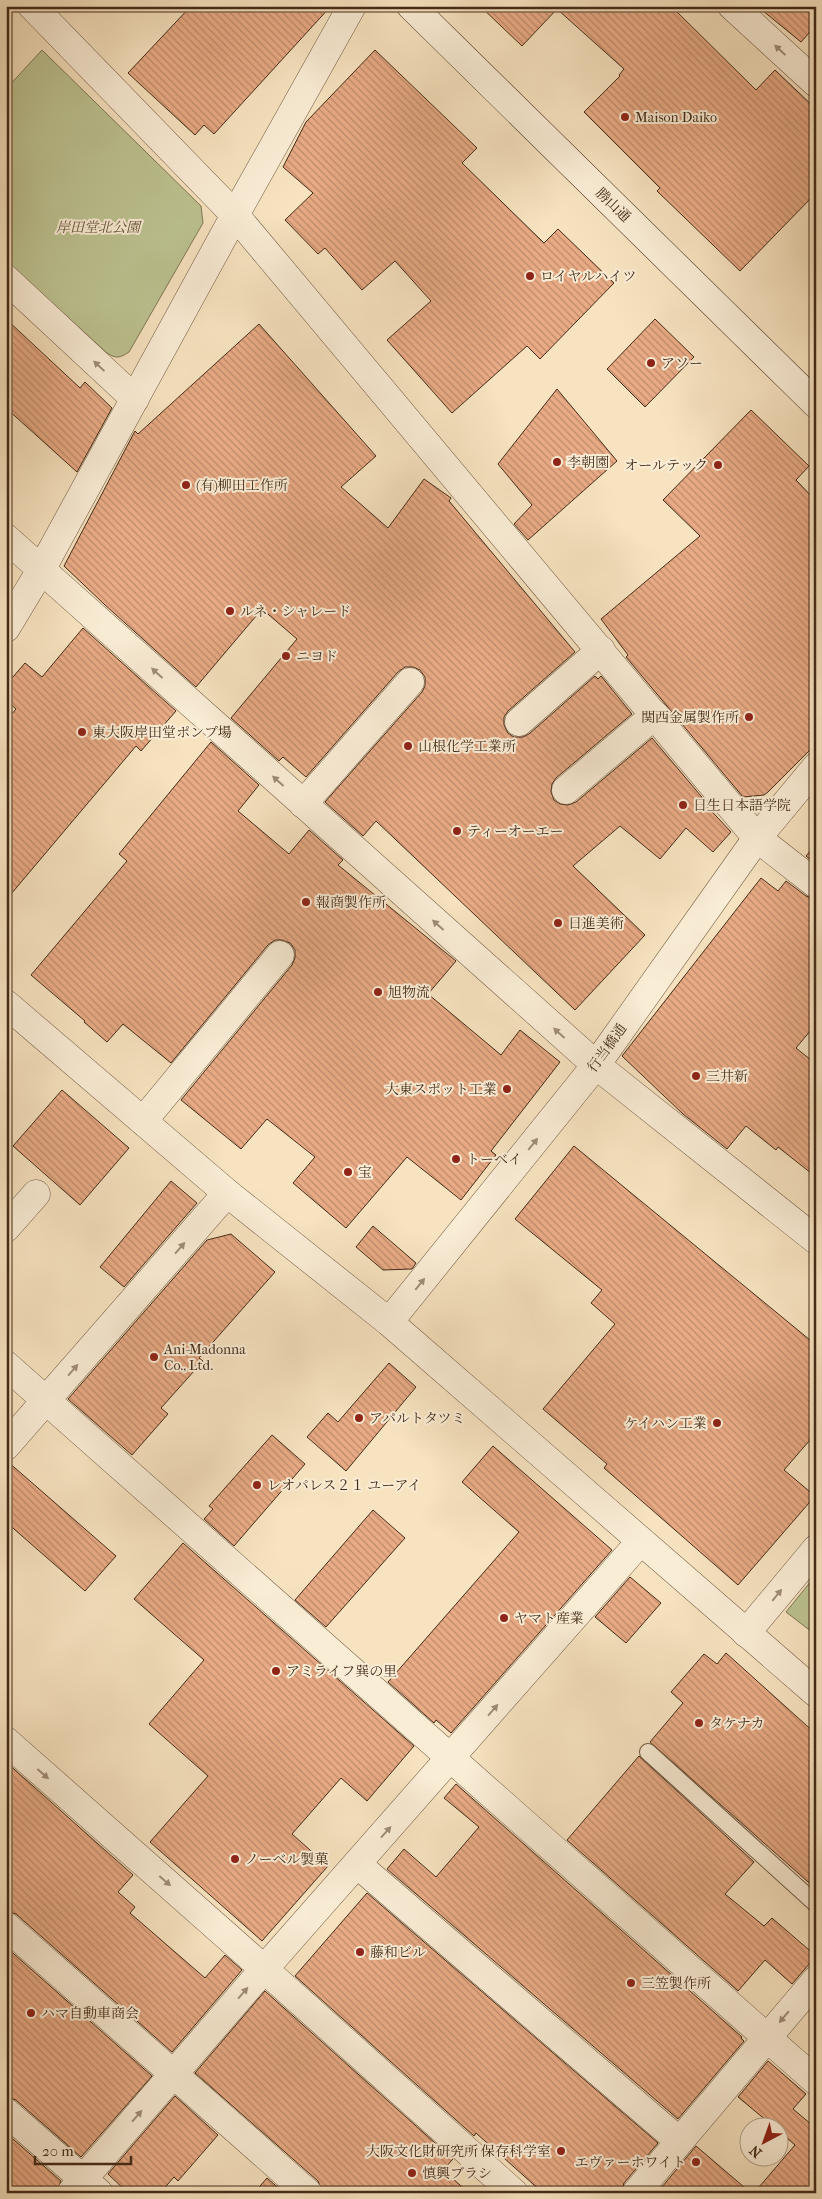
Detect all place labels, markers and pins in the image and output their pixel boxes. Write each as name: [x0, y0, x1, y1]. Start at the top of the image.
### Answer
place label: Maison Daiko: [635, 109, 717, 126]
marker: Maison Daiko: [619, 111, 631, 123]
place label: ロイヤルハイツ: [540, 268, 636, 285]
marker: ロイヤルハイツ: [524, 270, 536, 282]
place label: アソー: [661, 355, 703, 372]
marker: アソー: [645, 357, 657, 369]
place label: 李朝園: [567, 454, 609, 471]
marker: 李朝園: [551, 456, 563, 468]
place label: オールテック: [624, 457, 708, 474]
marker: オールテック: [712, 459, 724, 471]
place label: (有)柳田工作所: [196, 477, 288, 494]
marker: (有)柳田工作所: [180, 479, 192, 491]
place label: ルネ・シャレード: [240, 603, 351, 620]
marker: ルネ・シャレード: [224, 605, 236, 617]
place label: ニヨド: [296, 648, 338, 665]
marker: ニヨド: [280, 650, 292, 662]
place label: 関西金属製作所: [641, 709, 739, 726]
marker: 関西金属製作所: [743, 711, 755, 723]
place label: 東大阪岸田堂ポンプ場: [92, 724, 232, 741]
marker: 東大阪岸田堂ポンプ場: [76, 726, 88, 738]
place label: 山根化学工業所: [418, 738, 516, 755]
marker: 山根化学工業所: [402, 740, 414, 752]
place label: 日生日本語学院: [693, 797, 791, 814]
marker: 日生日本語学院: [677, 799, 689, 811]
place label: ティーオーエー: [467, 823, 564, 840]
marker: ティーオーエー: [451, 825, 463, 837]
place label: 報商製作所: [316, 894, 386, 911]
marker: 報商製作所: [300, 896, 312, 908]
place label: 日進美術: [568, 915, 624, 932]
marker: 日進美術: [552, 917, 564, 929]
place label: 旭物流: [388, 984, 430, 1001]
marker: 旭物流: [372, 986, 384, 998]
place label: 三井新: [706, 1068, 748, 1085]
marker: 三井新: [690, 1070, 702, 1082]
place label: 大東スポット工業: [385, 1081, 497, 1098]
marker: 大東スポット工業: [501, 1083, 513, 1095]
place label: トーベイ: [466, 1151, 522, 1168]
marker: トーベイ: [450, 1153, 462, 1165]
place label: 宝: [358, 1164, 372, 1181]
marker: 宝: [342, 1166, 354, 1178]
place label: Ani-Madonna Co., Ltd.: [163, 1341, 246, 1374]
marker: Ani-Madonna Co., Ltd.: [148, 1351, 160, 1363]
place label: アパルトタツミ: [369, 1410, 465, 1427]
marker: アパルトタツミ: [353, 1412, 365, 1424]
place label: ケイハン工業: [624, 1415, 707, 1432]
marker: ケイハン工業: [711, 1417, 723, 1429]
place label: レオパレス２１ ユーアイ: [267, 1477, 421, 1494]
marker: レオパレス２１ ユーアイ: [251, 1479, 263, 1491]
place label: ヤマト産業: [514, 1610, 584, 1627]
marker: ヤマト産業: [498, 1612, 510, 1624]
place label: アミライフ巽の里: [286, 1663, 397, 1680]
marker: アミライフ巽の里: [270, 1665, 282, 1677]
place label: タケナカ: [709, 1715, 764, 1732]
marker: タケナカ: [693, 1717, 705, 1729]
place label: ノーベル製菓: [245, 1851, 329, 1868]
marker: ノーベル製菓: [229, 1853, 241, 1865]
place label: 藤和ビル: [370, 1944, 426, 1961]
marker: 藤和ビル: [354, 1946, 366, 1958]
place label: 三笠製作所: [641, 1975, 711, 1992]
marker: 三笠製作所: [625, 1977, 637, 1989]
place label: ハマ自動車商会: [41, 2005, 139, 2022]
marker: ハマ自動車商会: [25, 2007, 37, 2019]
place label: 大阪文化財研究所 保存科学室: [366, 2143, 551, 2160]
marker: 大阪文化財研究所 保存科学室: [555, 2145, 567, 2157]
place label: エヴァーホワイト: [575, 2154, 686, 2171]
marker: エヴァーホワイト: [690, 2156, 702, 2168]
place label: 慎興ブラシ: [422, 2165, 492, 2182]
marker: 慎興ブラシ: [406, 2167, 418, 2179]

